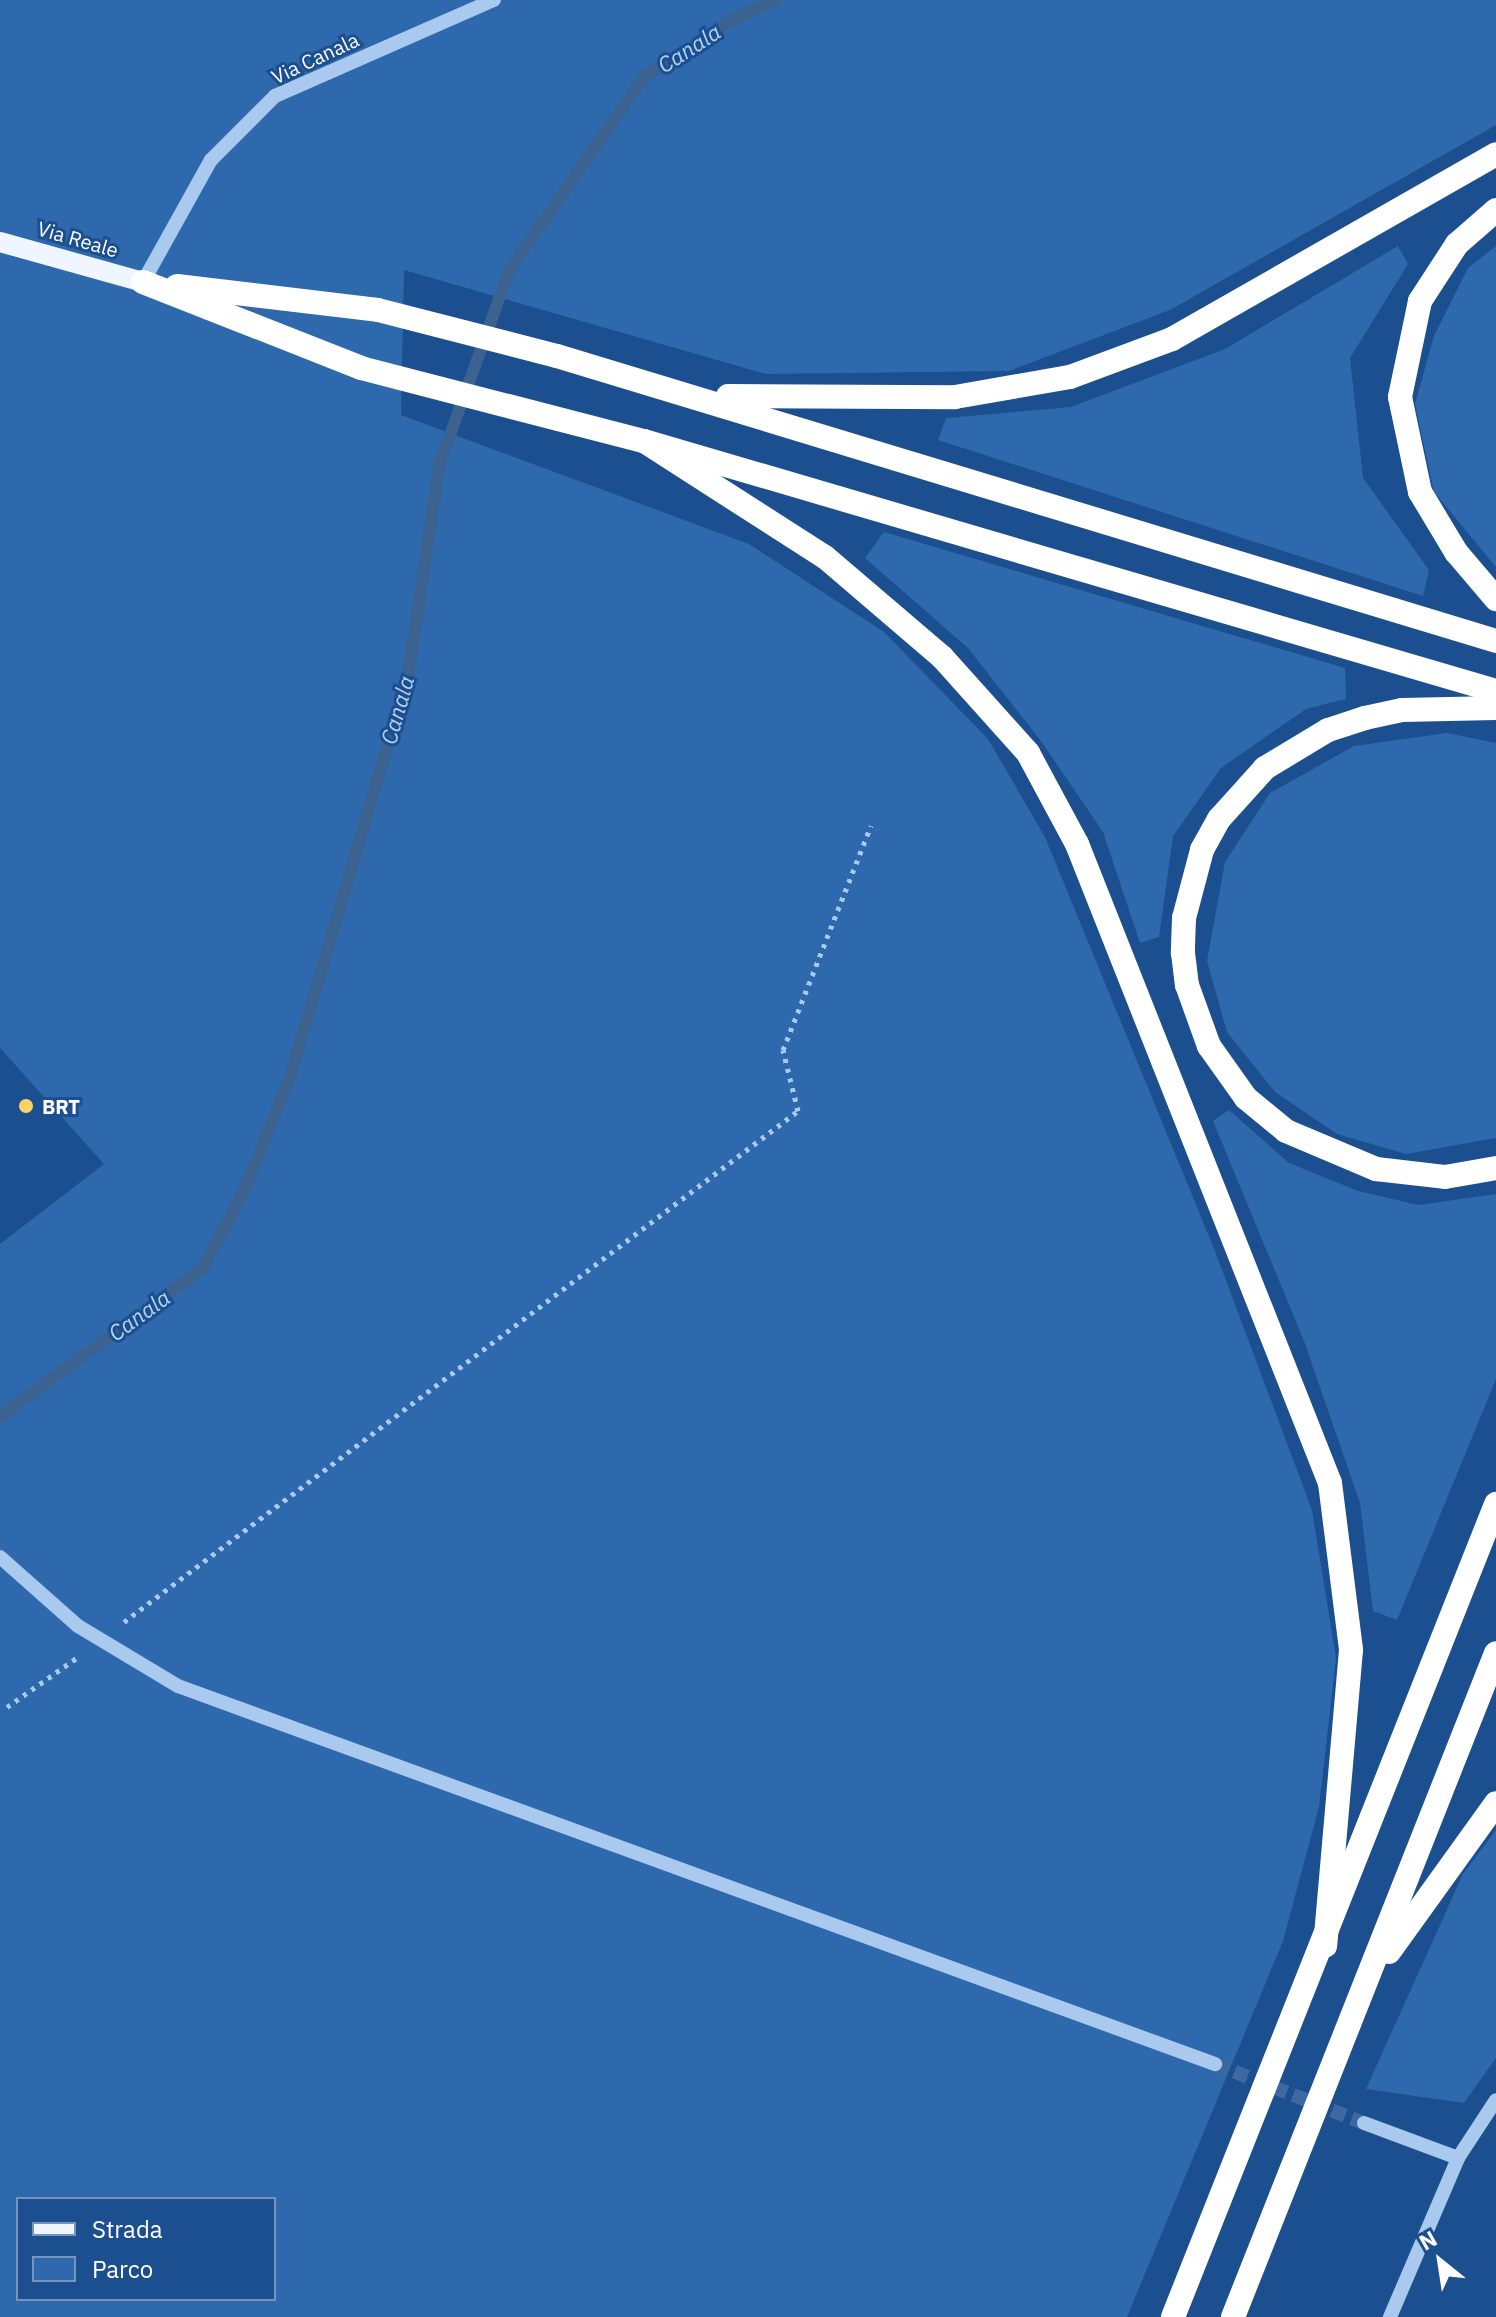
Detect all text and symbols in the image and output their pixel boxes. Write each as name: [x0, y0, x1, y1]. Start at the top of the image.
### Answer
water label: Canala: [653, 18, 725, 78]
street label: Via Canala: [267, 27, 363, 89]
street label: Via Reale: [35, 216, 121, 262]
water label: Canala: [375, 673, 419, 747]
place label: BRT: [42, 1094, 80, 1118]
marker: BRT: [17, 1097, 35, 1115]
water label: Canala: [103, 1284, 175, 1346]
legend: [16, 2197, 276, 2301]
text: Strada: [92, 2213, 163, 2245]
north arrow: [1400, 2221, 1480, 2301]
text: N: [1414, 2223, 1442, 2256]
text: Parco: [92, 2253, 153, 2285]

